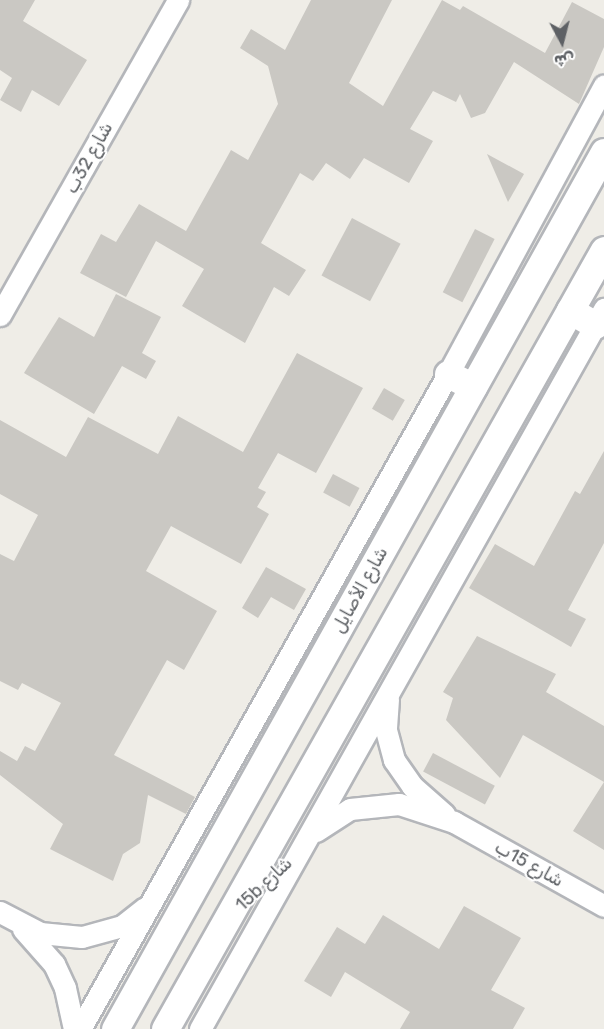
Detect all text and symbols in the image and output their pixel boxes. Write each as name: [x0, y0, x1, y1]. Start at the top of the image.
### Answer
north arrow: [532, 12, 592, 72]
text: ش: [553, 50, 575, 71]
street label: شارع 32ب: [61, 119, 117, 197]
street label: شارع الأصايل: [327, 543, 393, 637]
street label: شارع 15ب: [491, 836, 567, 892]
street label: 15b شارع: [231, 852, 297, 916]

